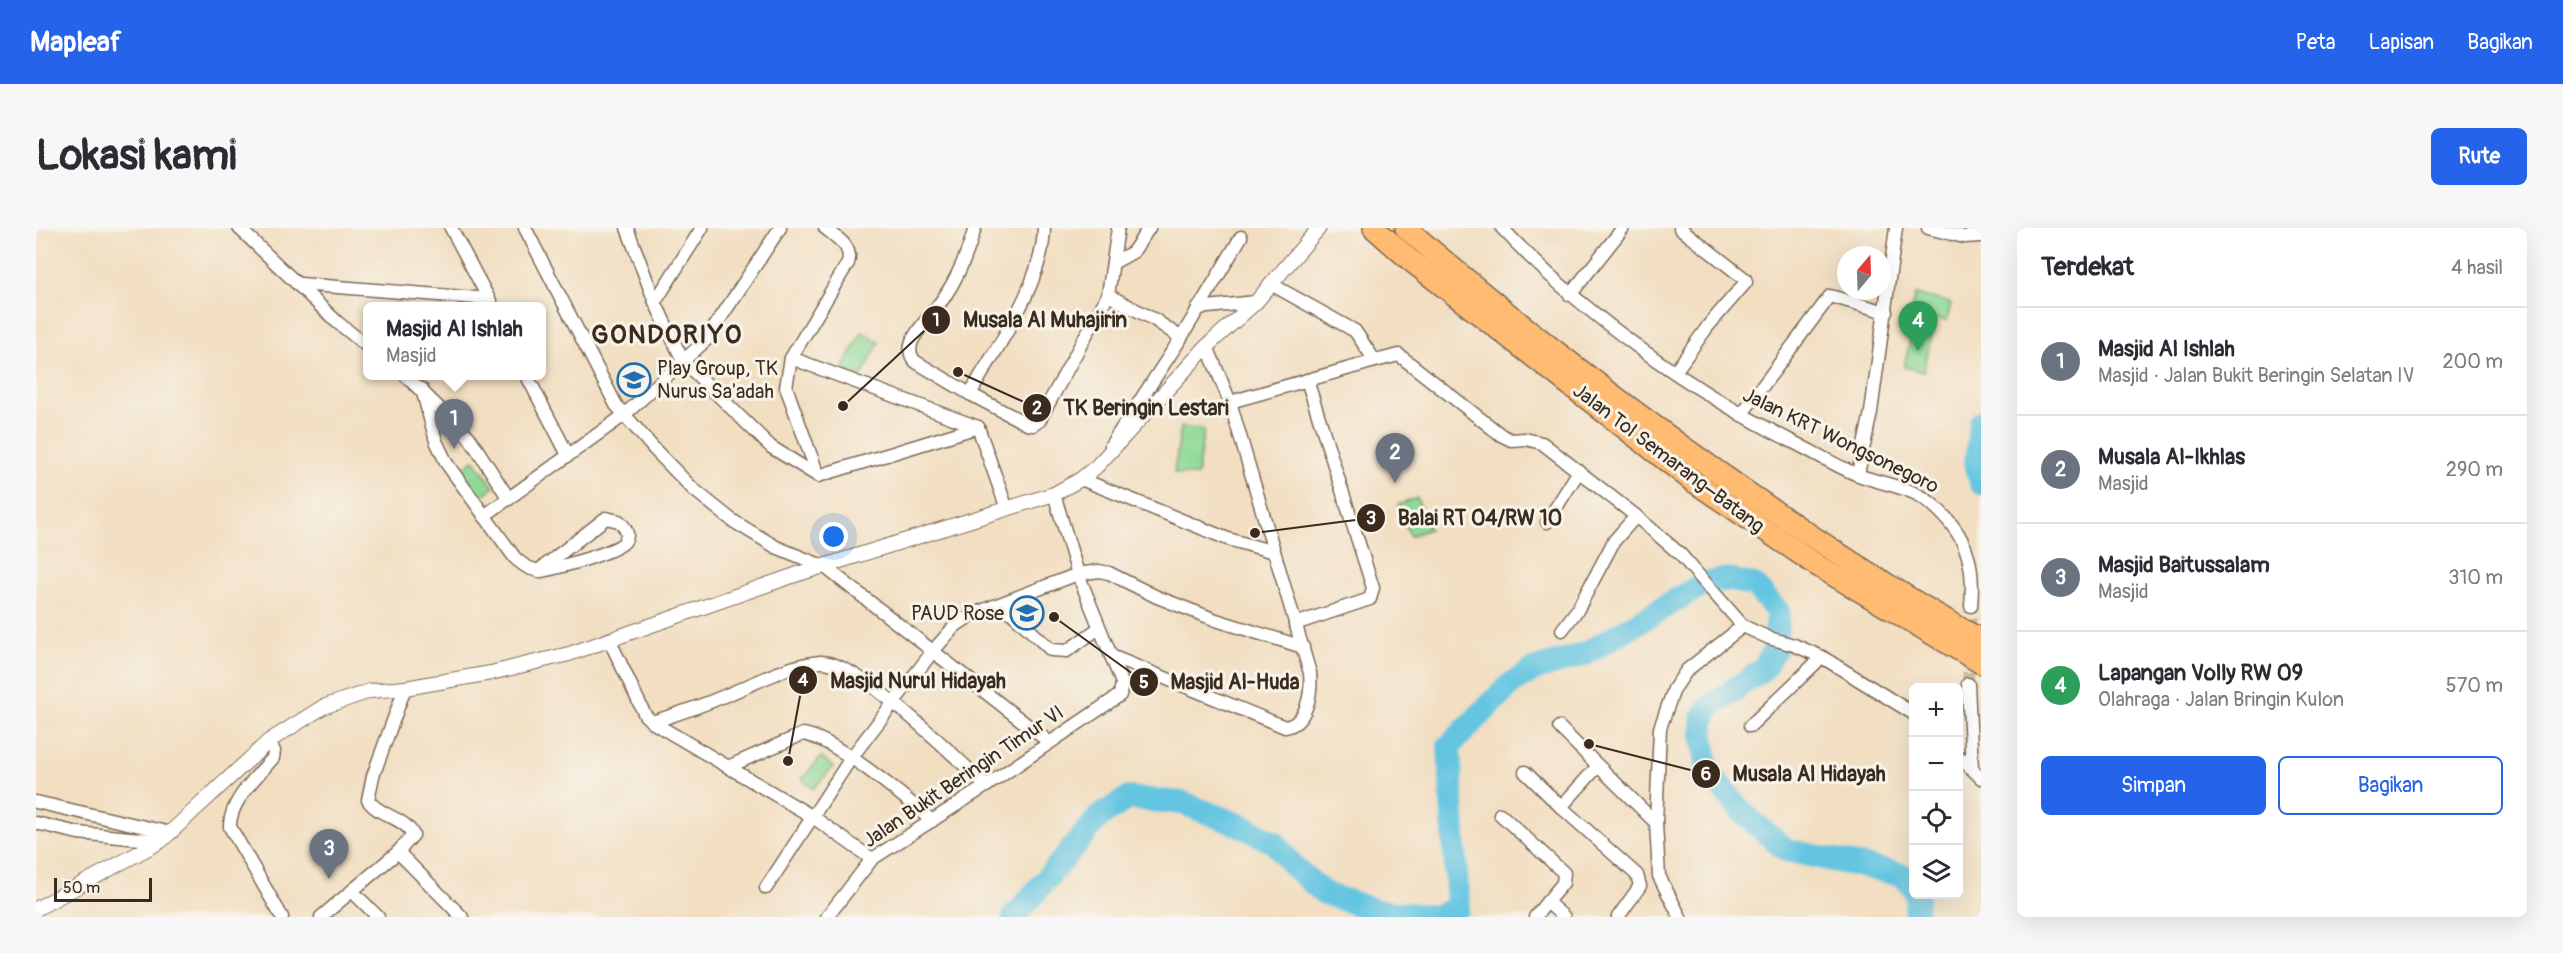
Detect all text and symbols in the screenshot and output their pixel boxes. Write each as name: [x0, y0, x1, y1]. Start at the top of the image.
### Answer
text: Mapleaf: [30, 25, 121, 60]
text: Peta: [2295, 29, 2336, 56]
text: Lapisan: [2369, 29, 2434, 56]
text: Bagikan: [2467, 29, 2533, 56]
button: Rute: [2431, 128, 2527, 185]
text: Lokasi kami: [36, 130, 236, 182]
north arrow: [1837, 246, 1891, 300]
text: Terdekat: [2041, 251, 2134, 283]
text: 4 hasil: [2451, 255, 2503, 280]
callout: Musala Al Muhajirin: [921, 301, 1139, 340]
popup: [363, 302, 546, 380]
pin: 4: [1898, 302, 1938, 351]
text: Musala Al Muhajirin: [963, 307, 1127, 334]
text: 1: [932, 309, 940, 332]
text: Masjid Al Ishlah: [386, 315, 523, 343]
district label: GONDORIYO: [591, 319, 743, 351]
text: Masjid Al Ishlah: [2098, 335, 2235, 363]
text: Masjid: [386, 343, 437, 368]
text: 1: [2057, 349, 2064, 374]
text: 200 m: [2442, 349, 2503, 374]
place label: Play Group, TK Nurus Sa'adah: [657, 356, 778, 404]
school or university icon: Play Group, TK Nurus Sa'adah: [616, 362, 652, 398]
text: Masjid · Jalan Bukit Beringin Selatan IV: [2098, 363, 2415, 388]
street label: Jalan Tol Semarang–Batang: [1568, 378, 1769, 539]
street label: Jalan KRT Wongsonegoro: [1739, 382, 1943, 499]
callout: TK Beringin Lestari: [1022, 389, 1241, 428]
text: TK Beringin Lestari: [1062, 395, 1229, 422]
text: 2: [1032, 397, 1042, 420]
pin: 1: [434, 400, 474, 449]
pin: 2: [1376, 434, 1414, 483]
text: Musala Al-Ikhlas: [2098, 443, 2245, 471]
text: 2: [2055, 457, 2066, 482]
text: 290 m: [2446, 457, 2503, 482]
text: Masjid: [2098, 471, 2149, 496]
callout: Balai RT 04/RW 10: [1356, 498, 1575, 537]
text: Balai RT 04/RW 10: [1398, 505, 1562, 532]
text: 3: [1366, 507, 1376, 530]
your location: [819, 522, 848, 551]
text: Masjid Baitussalam: [2098, 551, 2270, 579]
text: 3: [2055, 565, 2066, 590]
text: 310 m: [2448, 565, 2503, 590]
text: Masjid: [2098, 579, 2149, 604]
school or university icon: PAUD Rose: [1009, 595, 1045, 631]
place label: PAUD Rose: [911, 601, 1004, 626]
text: Lapangan Volly RW 09: [2098, 659, 2303, 687]
callout: Masjid Nurul Hidayah: [788, 661, 1018, 700]
callout: Masjid Al-Huda: [1129, 662, 1312, 701]
text: Masjid Nurul Hidayah: [830, 668, 1006, 695]
text: 4: [798, 669, 809, 692]
text: Masjid Al-Huda: [1170, 669, 1300, 696]
text: 5: [1139, 671, 1149, 694]
text: 4: [2055, 673, 2066, 698]
text: 570 m: [2446, 673, 2503, 698]
map controls: [1909, 683, 1963, 899]
button: +: [1909, 683, 1963, 737]
text: Olahraga · Jalan Bringin Kulon: [2098, 687, 2344, 712]
street label: Jalan Bukit Beringin Timur VI: [858, 700, 1068, 853]
button: −: [1909, 737, 1963, 791]
callout: Musala Al Hidayah: [1691, 754, 1898, 793]
button: Simpan: [2041, 756, 2266, 815]
button: Bagikan: [2278, 756, 2503, 815]
text: Musala Al Hidayah: [1732, 761, 1886, 788]
text: 6: [1701, 763, 1711, 786]
button: locate: [1909, 791, 1963, 845]
pin: 3: [310, 830, 348, 879]
button: layers: [1909, 845, 1963, 899]
scale bar: [54, 875, 152, 902]
text: 50 m: [63, 878, 100, 898]

